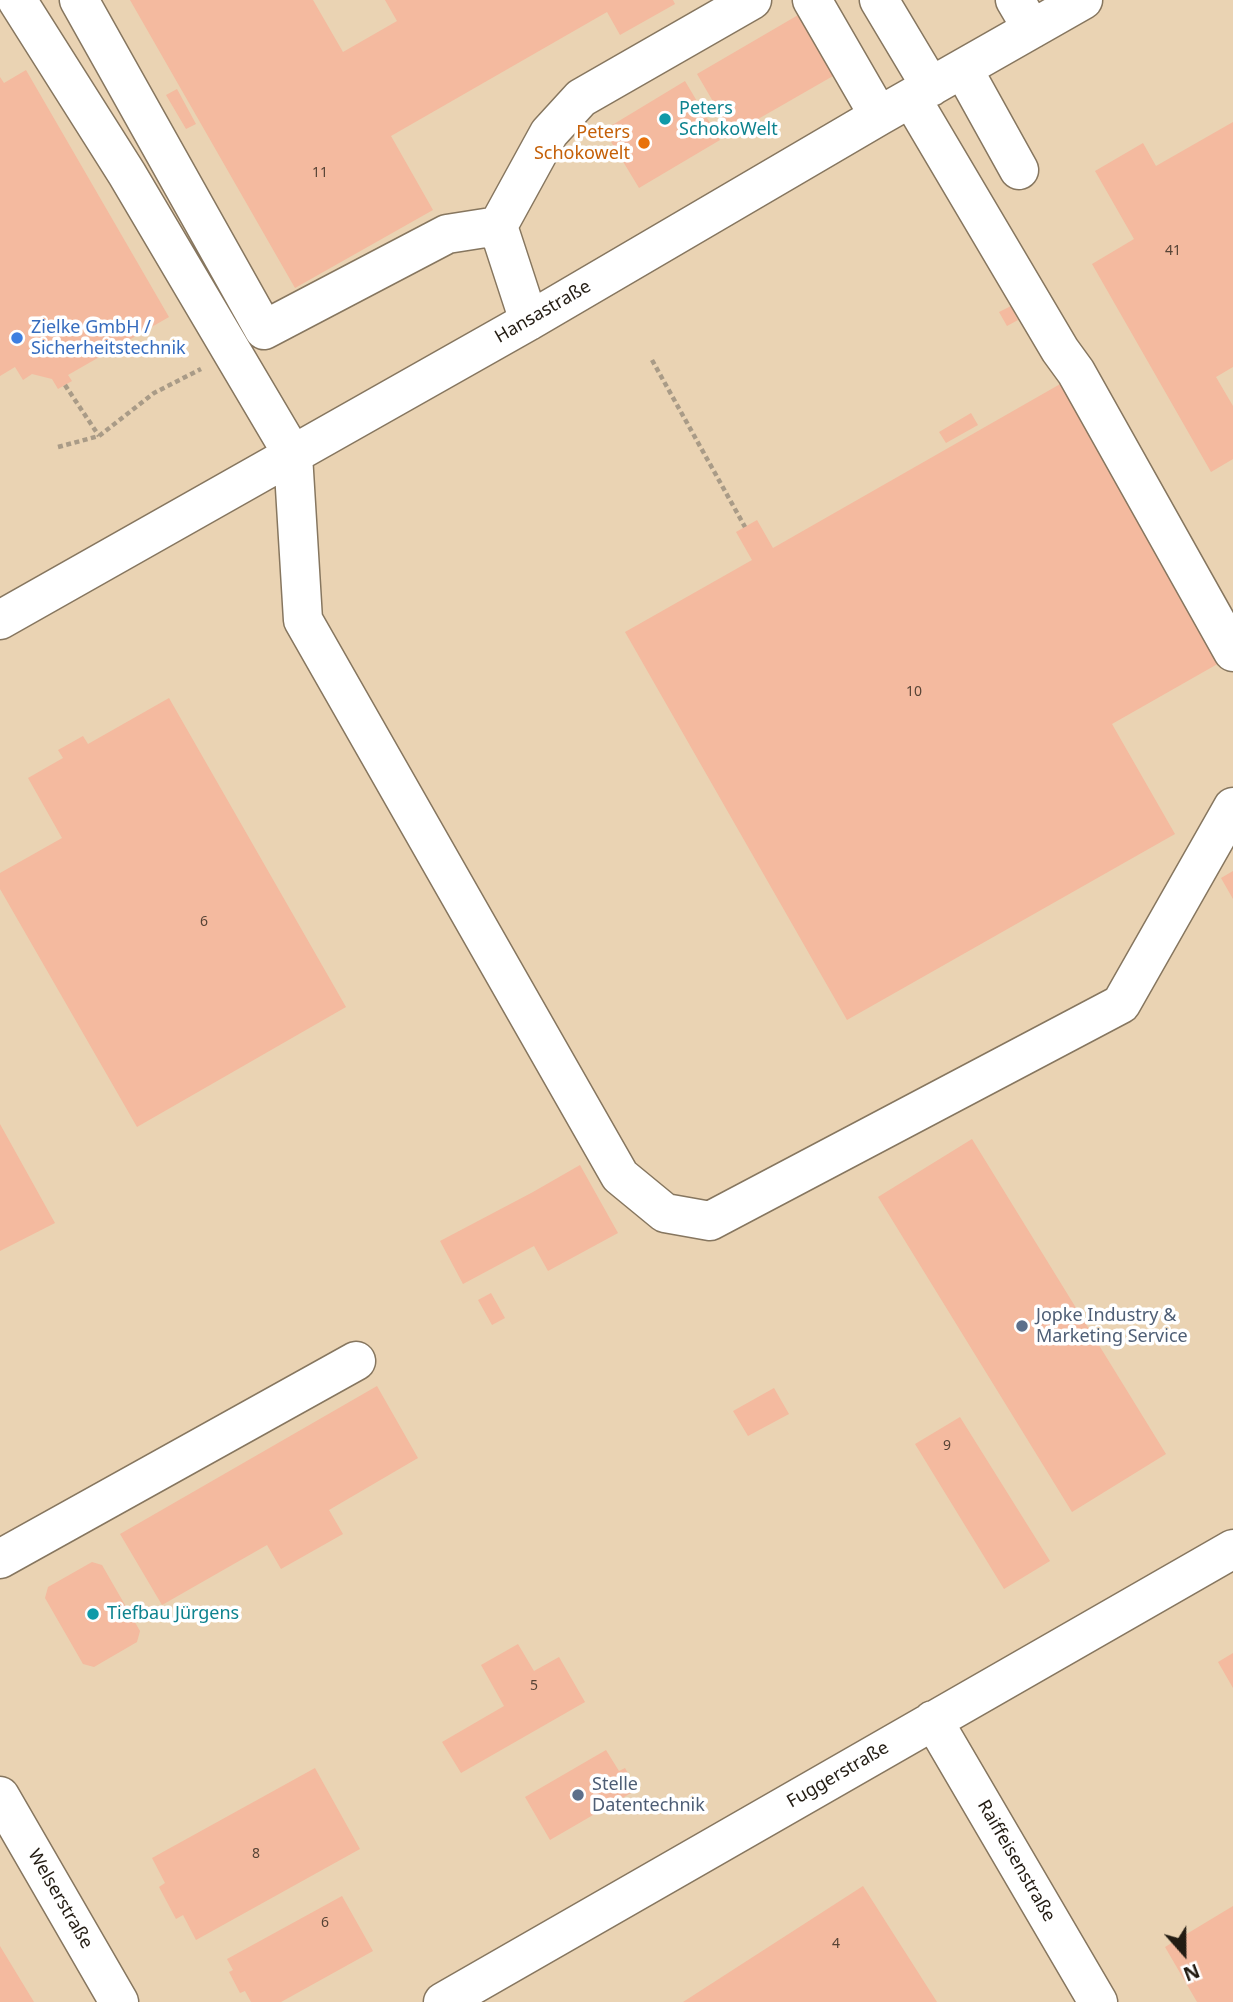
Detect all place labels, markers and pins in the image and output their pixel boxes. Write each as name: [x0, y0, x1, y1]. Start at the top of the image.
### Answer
place label: Peters SchokoWelt: [679, 98, 778, 140]
marker: Peters SchokoWelt: [657, 111, 673, 127]
place label: Peters Schokowelt: [534, 122, 630, 164]
marker: Peters Schokowelt: [636, 135, 652, 151]
place label: Zielke GmbH / Sicherheitstechnik: [31, 317, 186, 360]
marker: Zielke GmbH / Sicherheitstechnik: [9, 330, 25, 346]
place label: Jopke Industry & Marketing Service: [1036, 1305, 1188, 1348]
marker: Jopke Industry & Marketing Service: [1014, 1318, 1030, 1334]
place label: Tiefbau Jürgens: [107, 1603, 239, 1625]
marker: Tiefbau Jürgens: [85, 1606, 101, 1622]
place label: Stelle Datentechnik: [592, 1774, 705, 1816]
marker: Stelle Datentechnik: [570, 1787, 586, 1803]

